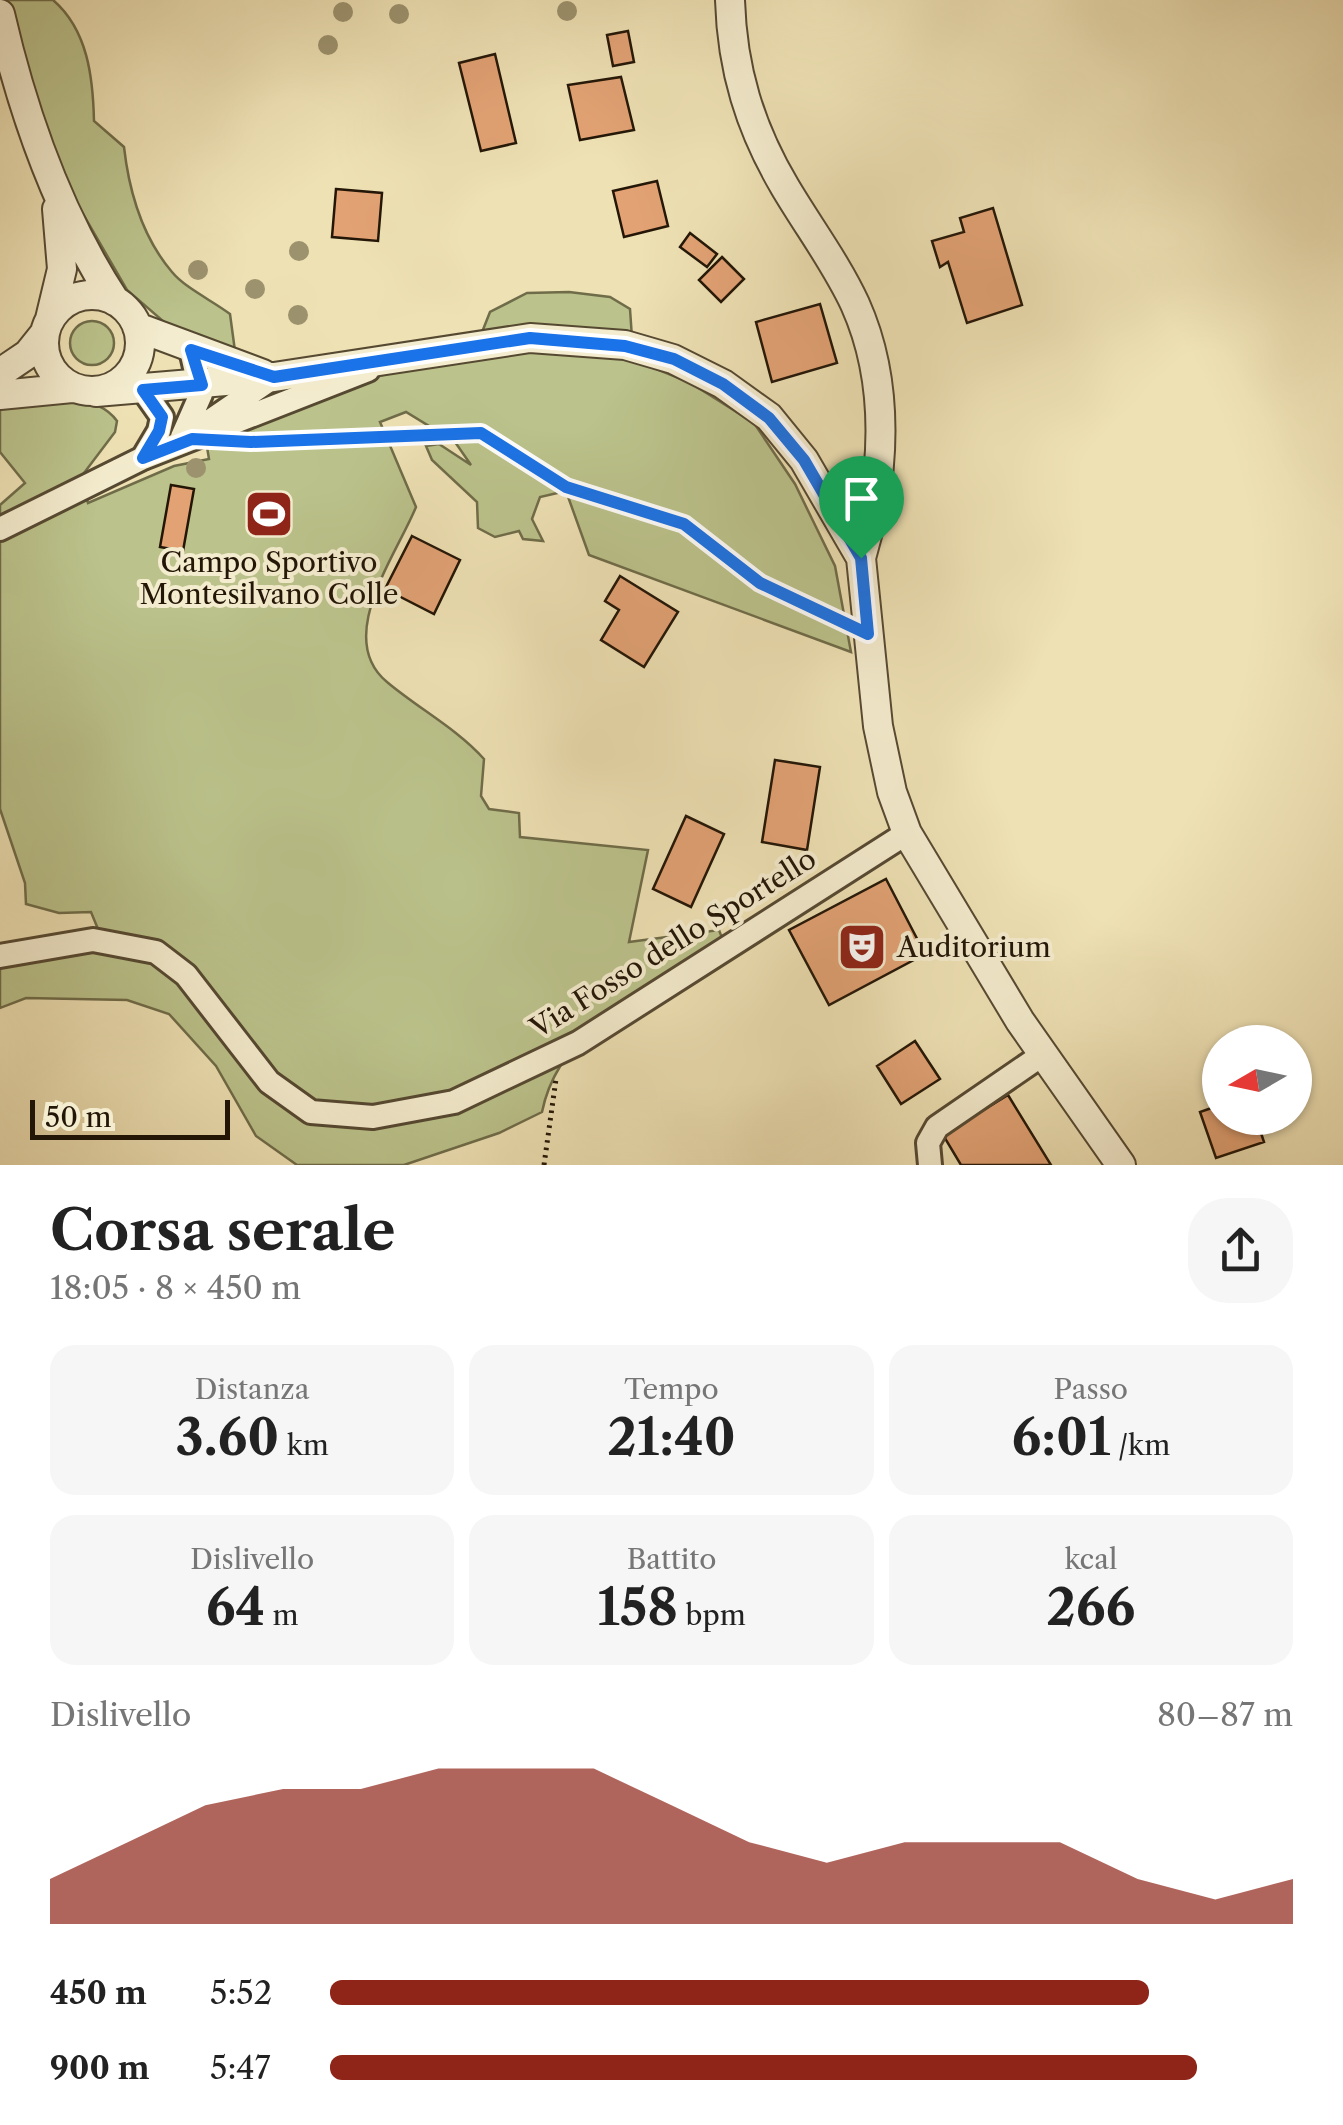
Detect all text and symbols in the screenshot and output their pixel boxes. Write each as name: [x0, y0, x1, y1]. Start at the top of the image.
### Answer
pin: [819, 456, 904, 559]
icon: arrive: [834, 471, 889, 526]
sports icon: Campo Sportivo Montesilvano Colle: [243, 488, 295, 540]
place label: Campo Sportivo Montesilvano Colle: [140, 545, 399, 611]
street label: Via Fosso dello Sportello: [523, 841, 822, 1045]
theatre icon: Auditorium: [836, 921, 888, 973]
place label: Auditorium: [896, 930, 1051, 964]
north arrow: [1202, 1025, 1312, 1135]
map controls: [1202, 1025, 1312, 1135]
scale bar: [30, 1095, 230, 1140]
text: 50 m: [45, 1100, 112, 1134]
text: Corsa serale: [50, 1197, 395, 1264]
button: share: [1188, 1198, 1293, 1303]
text: 18:05 · 8 × 450 m: [50, 1268, 301, 1307]
text: Distanza: [195, 1372, 309, 1406]
text: Tempo: [624, 1372, 719, 1406]
text: Passo: [1054, 1372, 1128, 1406]
text: 3.60: [175, 1406, 279, 1468]
text: 21:40: [607, 1406, 736, 1468]
text: 6:01: [1011, 1406, 1110, 1468]
text: km: [279, 1428, 329, 1462]
text: /km: [1110, 1428, 1170, 1462]
text: Dislivello: [190, 1542, 314, 1576]
text: Battito: [627, 1542, 716, 1576]
text: kcal: [1064, 1542, 1117, 1576]
text: 64: [206, 1576, 265, 1638]
text: 158: [597, 1576, 678, 1638]
text: 266: [1046, 1576, 1135, 1638]
text: m: [265, 1598, 299, 1632]
text: bpm: [678, 1598, 746, 1632]
text: Dislivello: [50, 1695, 192, 1734]
text: 80–87 m: [1157, 1695, 1293, 1734]
text: 450 m: [50, 1973, 147, 2012]
text: 5:52: [210, 1973, 272, 2012]
text: 900 m: [50, 2048, 150, 2087]
text: 5:47: [210, 2048, 271, 2087]

